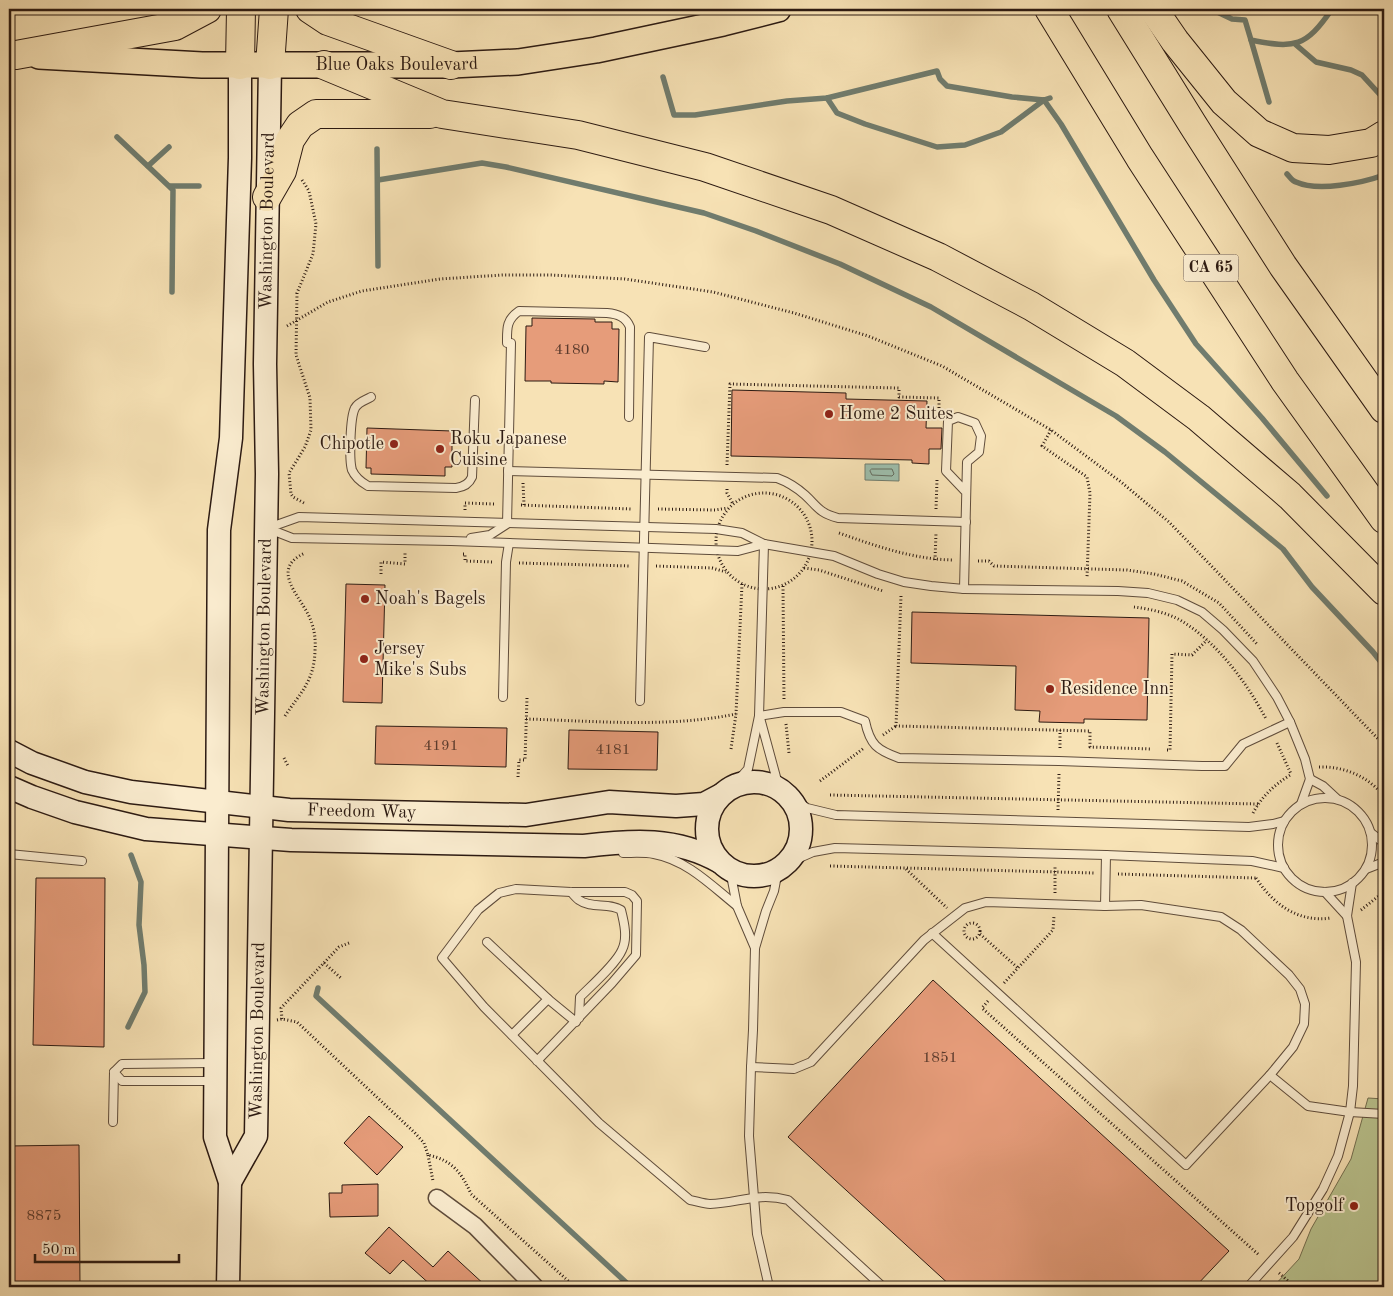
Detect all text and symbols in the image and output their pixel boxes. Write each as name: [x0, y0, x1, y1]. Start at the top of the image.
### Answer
street label: Blue Oaks Boulevard: [315, 55, 479, 74]
street label: Washington Boulevard: [257, 132, 278, 310]
road number: CA 65: [1184, 254, 1238, 282]
house number: 4180: [555, 343, 589, 358]
place label: Home 2 Suites: [839, 405, 953, 423]
marker: Home 2 Suites: [823, 408, 835, 420]
place label: Roku Japanese Cuisine: [450, 430, 567, 469]
place label: Chipotle: [320, 435, 384, 453]
marker: Chipotle: [388, 438, 400, 450]
marker: Roku Japanese Cuisine: [434, 443, 446, 455]
street label: Washington Boulevard: [254, 538, 275, 716]
place label: Noah's Bagels: [375, 590, 486, 608]
marker: Noah's Bagels: [359, 593, 371, 605]
place label: Jersey Mike's Subs: [374, 640, 467, 679]
marker: Jersey Mike's Subs: [358, 653, 370, 665]
place label: Residence Inn: [1060, 680, 1169, 698]
marker: Residence Inn: [1044, 683, 1056, 695]
house number: 4191: [424, 739, 458, 754]
house number: 4181: [596, 743, 630, 758]
street label: Freedom Way: [307, 801, 417, 822]
street label: Washington Boulevard: [247, 942, 268, 1120]
house number: 1851: [923, 1051, 957, 1066]
place label: Topgolf: [1285, 1197, 1345, 1215]
marker: Topgolf: [1348, 1200, 1360, 1212]
house number: 8875: [27, 1209, 61, 1224]
scale bar: [35, 1231, 179, 1263]
text: 50 m: [42, 1243, 76, 1258]

